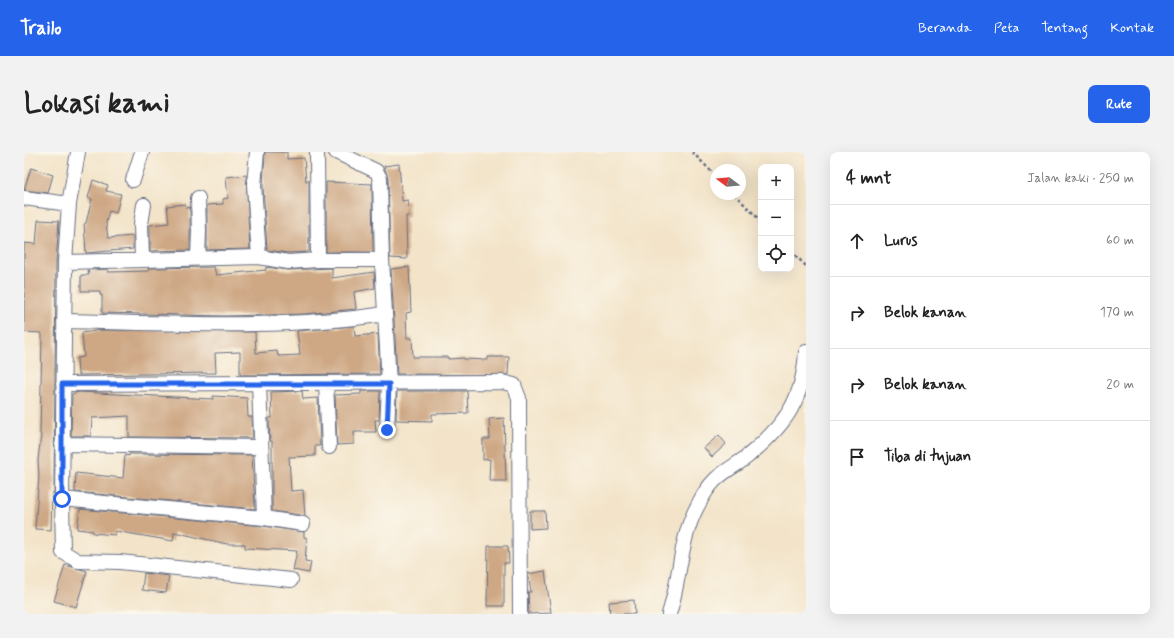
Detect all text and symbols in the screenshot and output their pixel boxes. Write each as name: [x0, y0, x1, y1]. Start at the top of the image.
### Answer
text: Trailo: [20, 16, 62, 41]
text: Beranda: [918, 19, 972, 37]
text: Peta: [994, 19, 1019, 37]
text: Tentang: [1041, 19, 1088, 37]
text: Kontak: [1110, 19, 1154, 37]
button: Rute: [1088, 85, 1150, 123]
text: Lokasi kami: [24, 86, 170, 123]
north arrow: [710, 164, 746, 200]
map controls: [758, 164, 794, 272]
button: +: [758, 164, 794, 200]
text: 4 mnt: [846, 167, 891, 189]
text: Jalan kaki · 250 m: [1027, 170, 1134, 187]
button: −: [758, 200, 794, 236]
icon: ahead: [846, 230, 868, 252]
text: Lurus: [884, 231, 917, 251]
text: 60 m: [1106, 232, 1134, 249]
button: locate: [758, 236, 794, 272]
icon: right: [846, 302, 868, 324]
text: Belok kanan: [884, 303, 967, 323]
text: 170 m: [1100, 304, 1134, 321]
icon: right: [846, 374, 868, 396]
text: Belok kanan: [884, 375, 967, 395]
text: 20 m: [1106, 376, 1134, 393]
route end: [378, 421, 396, 439]
icon: arrive: [846, 446, 868, 468]
text: Tiba di tujuan: [884, 447, 971, 467]
route start: [53, 490, 71, 508]

